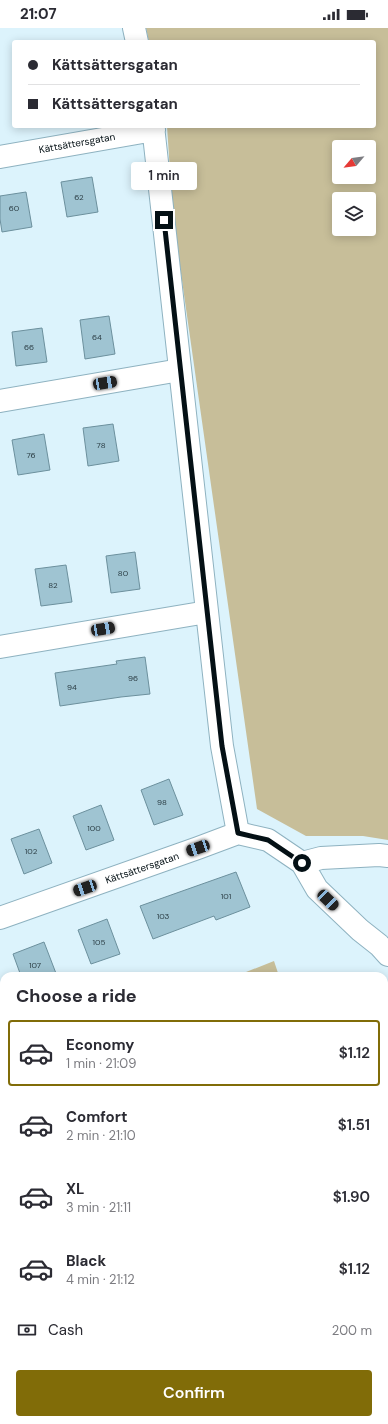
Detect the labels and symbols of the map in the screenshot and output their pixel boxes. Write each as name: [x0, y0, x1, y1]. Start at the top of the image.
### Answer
street label: Kättsättersgatan: [38, 130, 116, 156]
north arrow: [332, 140, 376, 184]
callout: 1 min: [131, 162, 197, 190]
house number: 62: [74, 192, 84, 202]
house number: 60: [9, 203, 20, 213]
route end: [155, 211, 173, 229]
house number: 64: [92, 332, 102, 342]
house number: 66: [24, 342, 34, 352]
car: [92, 375, 118, 391]
house number: 78: [97, 440, 106, 450]
house number: 76: [26, 450, 36, 460]
house number: 80: [118, 568, 129, 578]
house number: 82: [48, 580, 58, 590]
car: [90, 621, 116, 637]
house number: 96: [128, 673, 138, 683]
house number: 94: [67, 682, 77, 692]
house number: 98: [157, 797, 167, 807]
house number: 100: [87, 823, 101, 833]
car: [185, 838, 211, 858]
house number: 102: [25, 846, 38, 856]
street label: Kättsättersgatan: [103, 849, 181, 887]
route start: [293, 854, 311, 872]
car: [72, 878, 98, 898]
car: [315, 887, 341, 913]
house number: 101: [221, 891, 231, 901]
house number: 103: [157, 911, 170, 921]
house number: 105: [93, 937, 106, 947]
house number: 107: [29, 960, 41, 970]

